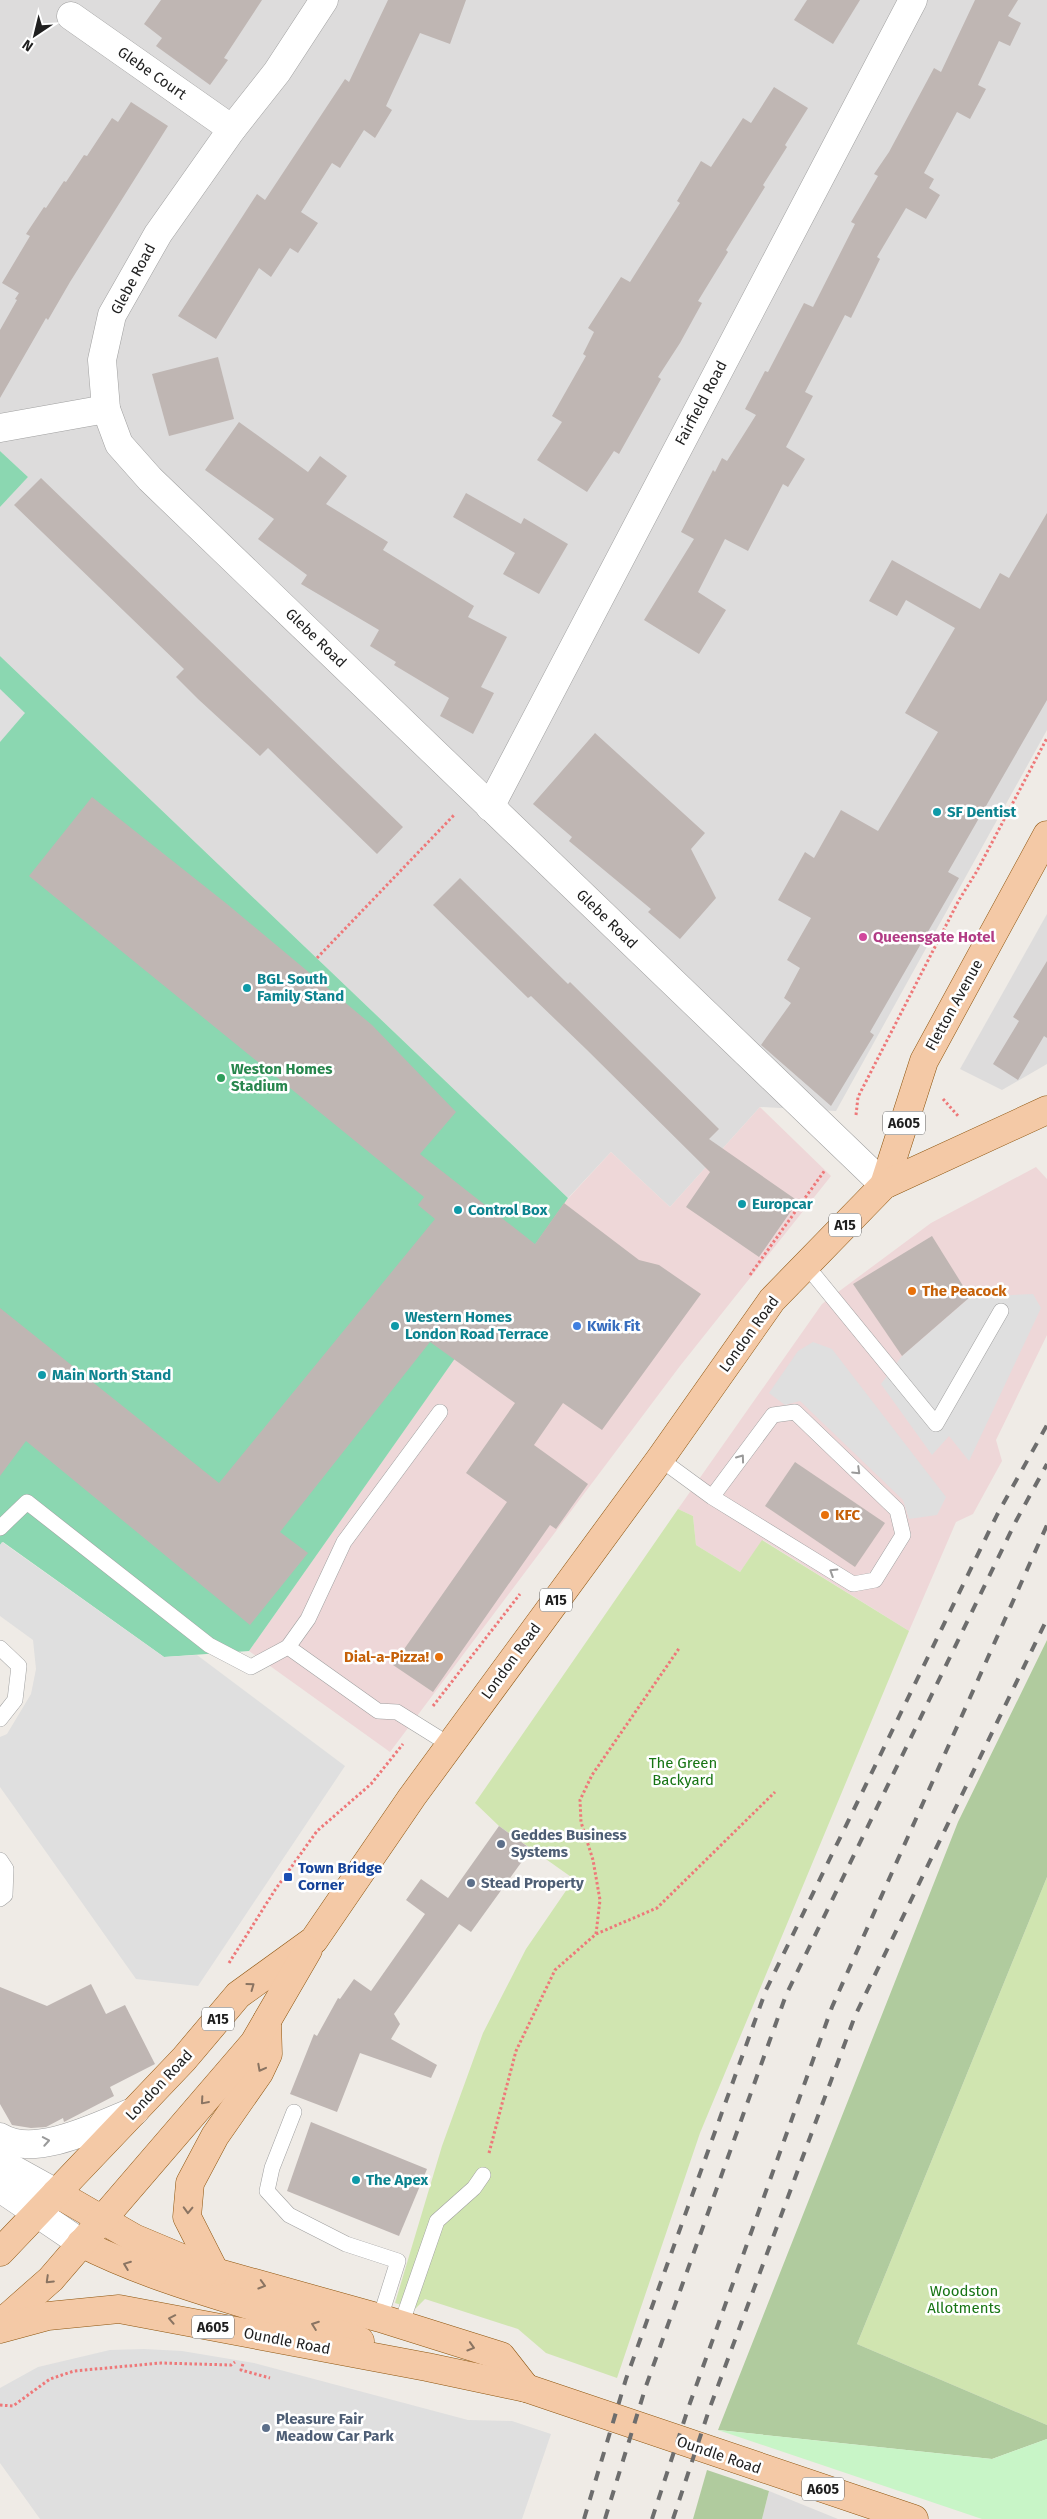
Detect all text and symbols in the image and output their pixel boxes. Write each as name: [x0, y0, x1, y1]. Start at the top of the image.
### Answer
north arrow: [10, 10, 60, 60]
text: N: [19, 36, 37, 55]
street label: Glebe Court: [114, 43, 190, 104]
street label: Glebe Road: [107, 241, 159, 317]
street label: Fairfield Road: [671, 358, 731, 448]
street label: Glebe Road: [282, 605, 350, 671]
place label: SF Dentist: [947, 803, 1016, 821]
marker: SF Dentist: [931, 806, 943, 818]
street label: Glebe Road: [573, 886, 641, 952]
place label: Queensgate Hotel: [873, 928, 995, 946]
marker: Queensgate Hotel: [857, 931, 869, 943]
street label: Fletton Avenue: [921, 956, 987, 1054]
place label: BGL South Family Stand: [257, 970, 344, 1005]
marker: BGL South Family Stand: [241, 982, 253, 994]
place label: Weston Homes Stadium: [231, 1060, 333, 1095]
marker: Weston Homes Stadium: [215, 1072, 227, 1084]
road number: A605: [883, 1112, 925, 1134]
place label: Europcar: [752, 1195, 814, 1213]
marker: Europcar: [736, 1198, 748, 1210]
place label: Control Box: [468, 1201, 548, 1219]
marker: Control Box: [452, 1204, 464, 1216]
road number: A15: [829, 1214, 861, 1236]
place label: The Peacock: [922, 1282, 1007, 1300]
marker: The Peacock: [906, 1285, 918, 1297]
street label: London Road: [715, 1292, 783, 1376]
place label: Western Homes London Road Terrace: [405, 1308, 549, 1343]
place label: Kwik Fit: [587, 1317, 641, 1335]
marker: Western Homes London Road Terrace: [389, 1320, 401, 1332]
marker: Kwik Fit: [571, 1320, 583, 1332]
place label: Main North Stand: [52, 1366, 171, 1384]
marker: Main North Stand: [36, 1369, 48, 1381]
one-way arrow: [735, 1454, 744, 1464]
one-way arrow: [852, 1465, 861, 1474]
place label: KFC: [835, 1506, 861, 1524]
marker: KFC: [819, 1509, 831, 1521]
one-way arrow: [830, 1569, 839, 1578]
road number: A15: [540, 1588, 572, 1612]
street label: London Road: [477, 1619, 545, 1703]
place label: Dial-a-Pizza!: [344, 1648, 429, 1666]
marker: Dial-a-Pizza!: [433, 1651, 445, 1663]
park label: The Green Backyard: [649, 1754, 717, 1789]
place label: Geddes Business Systems: [511, 1826, 627, 1861]
marker: Geddes Business Systems: [495, 1838, 507, 1850]
place label: Town Bridge Corner: [298, 1859, 382, 1894]
marker: Town Bridge Corner: [282, 1871, 294, 1883]
place label: Stead Property: [481, 1874, 584, 1892]
marker: Stead Property: [465, 1877, 477, 1889]
one-way arrow: [245, 1983, 255, 1992]
road number: A15: [202, 2008, 234, 2030]
street label: London Road: [122, 2046, 196, 2124]
one-way arrow: [257, 2063, 267, 2072]
one-way arrow: [201, 2095, 210, 2104]
one-way arrow: [42, 2136, 51, 2147]
place label: The Apex: [366, 2171, 428, 2189]
marker: The Apex: [350, 2174, 362, 2186]
one-way arrow: [183, 2207, 194, 2215]
one-way arrow: [123, 2261, 132, 2272]
one-way arrow: [46, 2274, 55, 2283]
one-way arrow: [258, 2279, 267, 2290]
park label: Woodston Allotments: [927, 2282, 1001, 2317]
one-way arrow: [168, 2315, 177, 2325]
road number: A605: [192, 2316, 234, 2338]
one-way arrow: [312, 2321, 320, 2331]
street label: Oundle Road: [242, 2324, 332, 2358]
one-way arrow: [467, 2341, 475, 2351]
place label: Pleasure Fair Meadow Car Park: [276, 2410, 394, 2445]
marker: Pleasure Fair Meadow Car Park: [260, 2422, 272, 2434]
street label: Oundle Road: [674, 2432, 764, 2478]
road number: A605: [802, 2478, 844, 2500]

